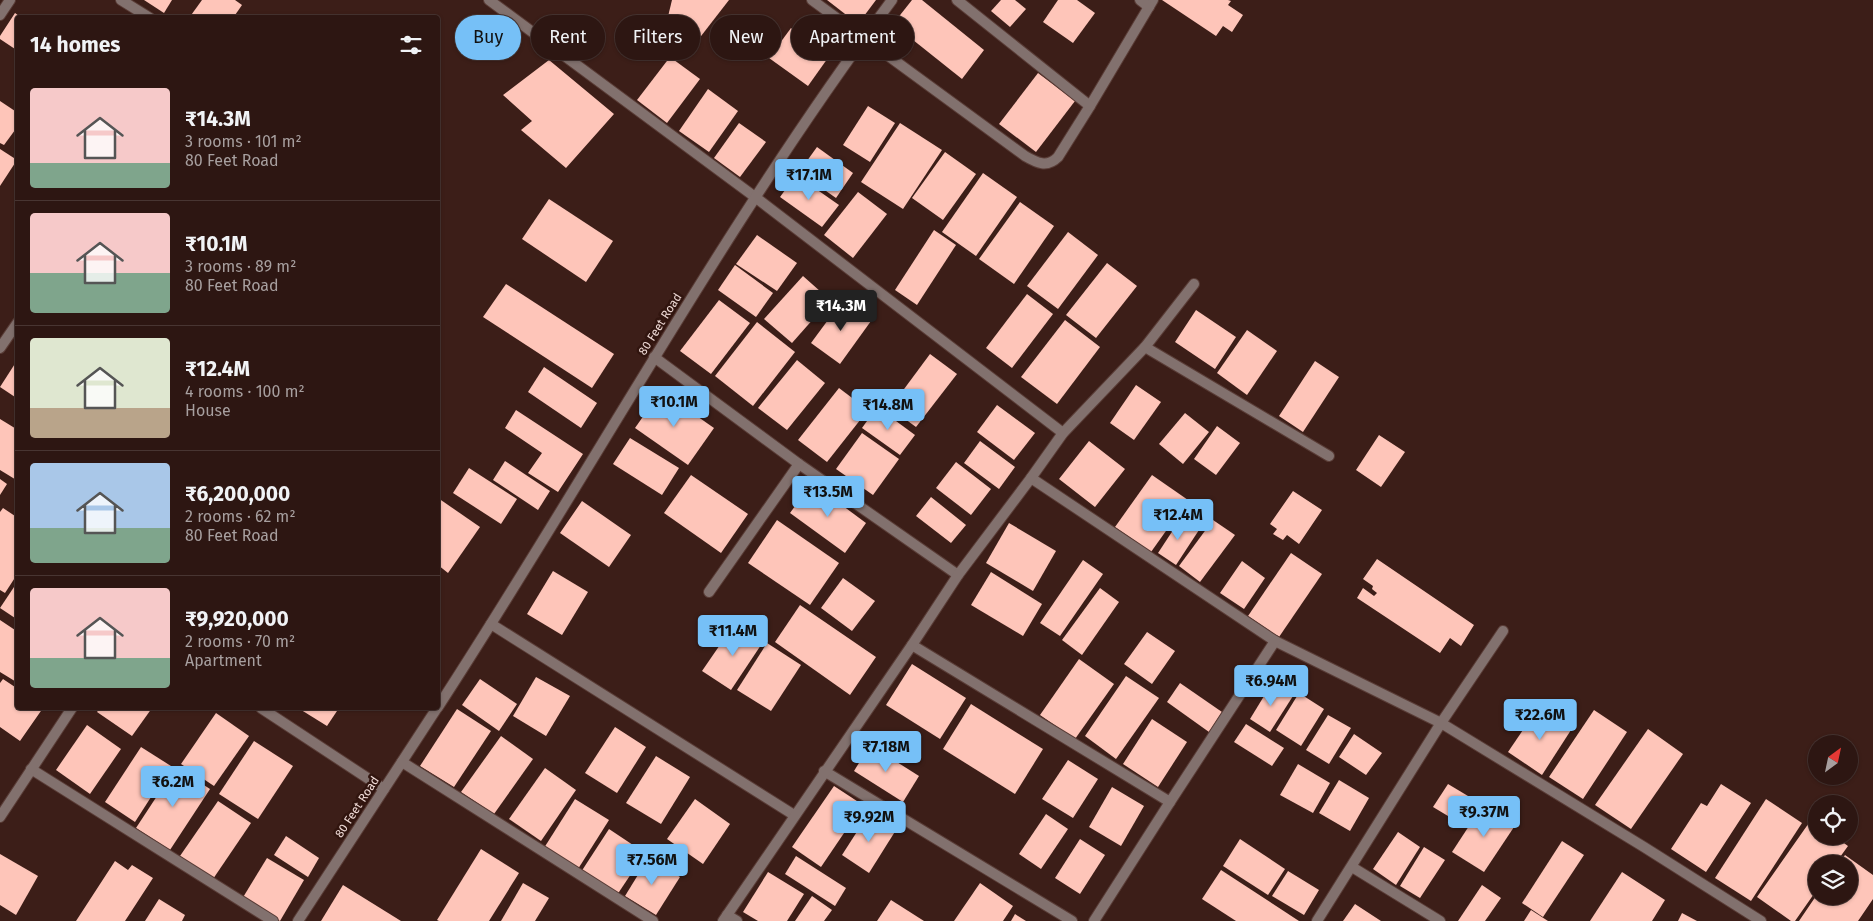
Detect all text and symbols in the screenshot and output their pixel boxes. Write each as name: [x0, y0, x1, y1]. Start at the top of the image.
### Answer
chip: Buy: [455, 15, 521, 60]
chip: Rent: [531, 15, 605, 60]
chip: Filters: [615, 15, 700, 60]
chip: New: [710, 15, 781, 60]
chip: Apartment: [791, 15, 914, 60]
icon: filters: [397, 31, 425, 59]
text: 14 homes: [30, 32, 120, 58]
text: ₹14.3M: [185, 106, 251, 132]
icon: home: [70, 108, 130, 168]
text: 3 rooms · 101 m²: [185, 132, 302, 151]
text: 80 Feet Road: [185, 151, 279, 170]
pin: ₹17.1M: [768, 158, 850, 201]
text: ₹17.1M: [786, 165, 832, 184]
text: ₹10.1M: [185, 231, 248, 257]
icon: home: [70, 233, 130, 293]
text: 3 rooms · 89 m²: [185, 257, 296, 276]
text: 80 Feet Road: [185, 276, 279, 295]
pin: ₹14.3M: [800, 290, 882, 332]
street label: 80 Feet Road: [635, 291, 685, 357]
text: ₹14.3M: [816, 296, 866, 315]
text: ₹12.4M: [185, 356, 250, 382]
icon: home: [70, 358, 130, 418]
text: 4 rooms · 100 m²: [185, 382, 305, 401]
pin: ₹10.1M: [633, 386, 715, 428]
pin: ₹14.8M: [847, 388, 929, 431]
text: ₹10.1M: [650, 392, 698, 411]
text: ₹14.8M: [863, 395, 913, 414]
text: House: [185, 401, 231, 420]
pin: ₹13.5M: [787, 476, 869, 518]
text: ₹6,200,000: [185, 481, 290, 507]
text: ₹13.5M: [803, 482, 853, 501]
icon: home: [70, 483, 130, 543]
pin: ₹12.4M: [1137, 498, 1219, 541]
text: ₹12.4M: [1153, 505, 1203, 524]
text: 2 rooms · 62 m²: [185, 507, 296, 526]
text: 80 Feet Road: [185, 526, 279, 545]
text: ₹9,920,000: [185, 606, 289, 632]
icon: home: [70, 608, 130, 668]
pin: ₹11.4M: [692, 614, 774, 657]
text: ₹11.4M: [709, 621, 757, 640]
text: 2 rooms · 70 m²: [185, 632, 295, 651]
text: Apartment: [185, 651, 262, 670]
pin: ₹6.94M: [1230, 664, 1312, 707]
text: ₹6.94M: [1245, 671, 1297, 690]
pin: ₹22.6M: [1499, 698, 1581, 741]
text: ₹22.6M: [1515, 705, 1565, 724]
pin: ₹7.18M: [845, 730, 927, 773]
north arrow: [1808, 735, 1858, 785]
map controls: [1808, 735, 1858, 905]
text: ₹7.18M: [862, 737, 910, 756]
pin: ₹6.2M: [138, 766, 208, 808]
text: ₹6.2M: [152, 772, 194, 791]
street label: 80 Feet Road: [332, 774, 382, 840]
button: locate: [1808, 795, 1858, 845]
pin: ₹9.37M: [1443, 796, 1525, 838]
pin: ₹9.92M: [828, 800, 910, 843]
text: ₹9.37M: [1459, 802, 1509, 821]
text: ₹9.92M: [844, 807, 894, 826]
pin: ₹7.56M: [611, 844, 693, 886]
text: ₹7.56M: [627, 850, 677, 869]
button: layers: [1808, 855, 1858, 905]

